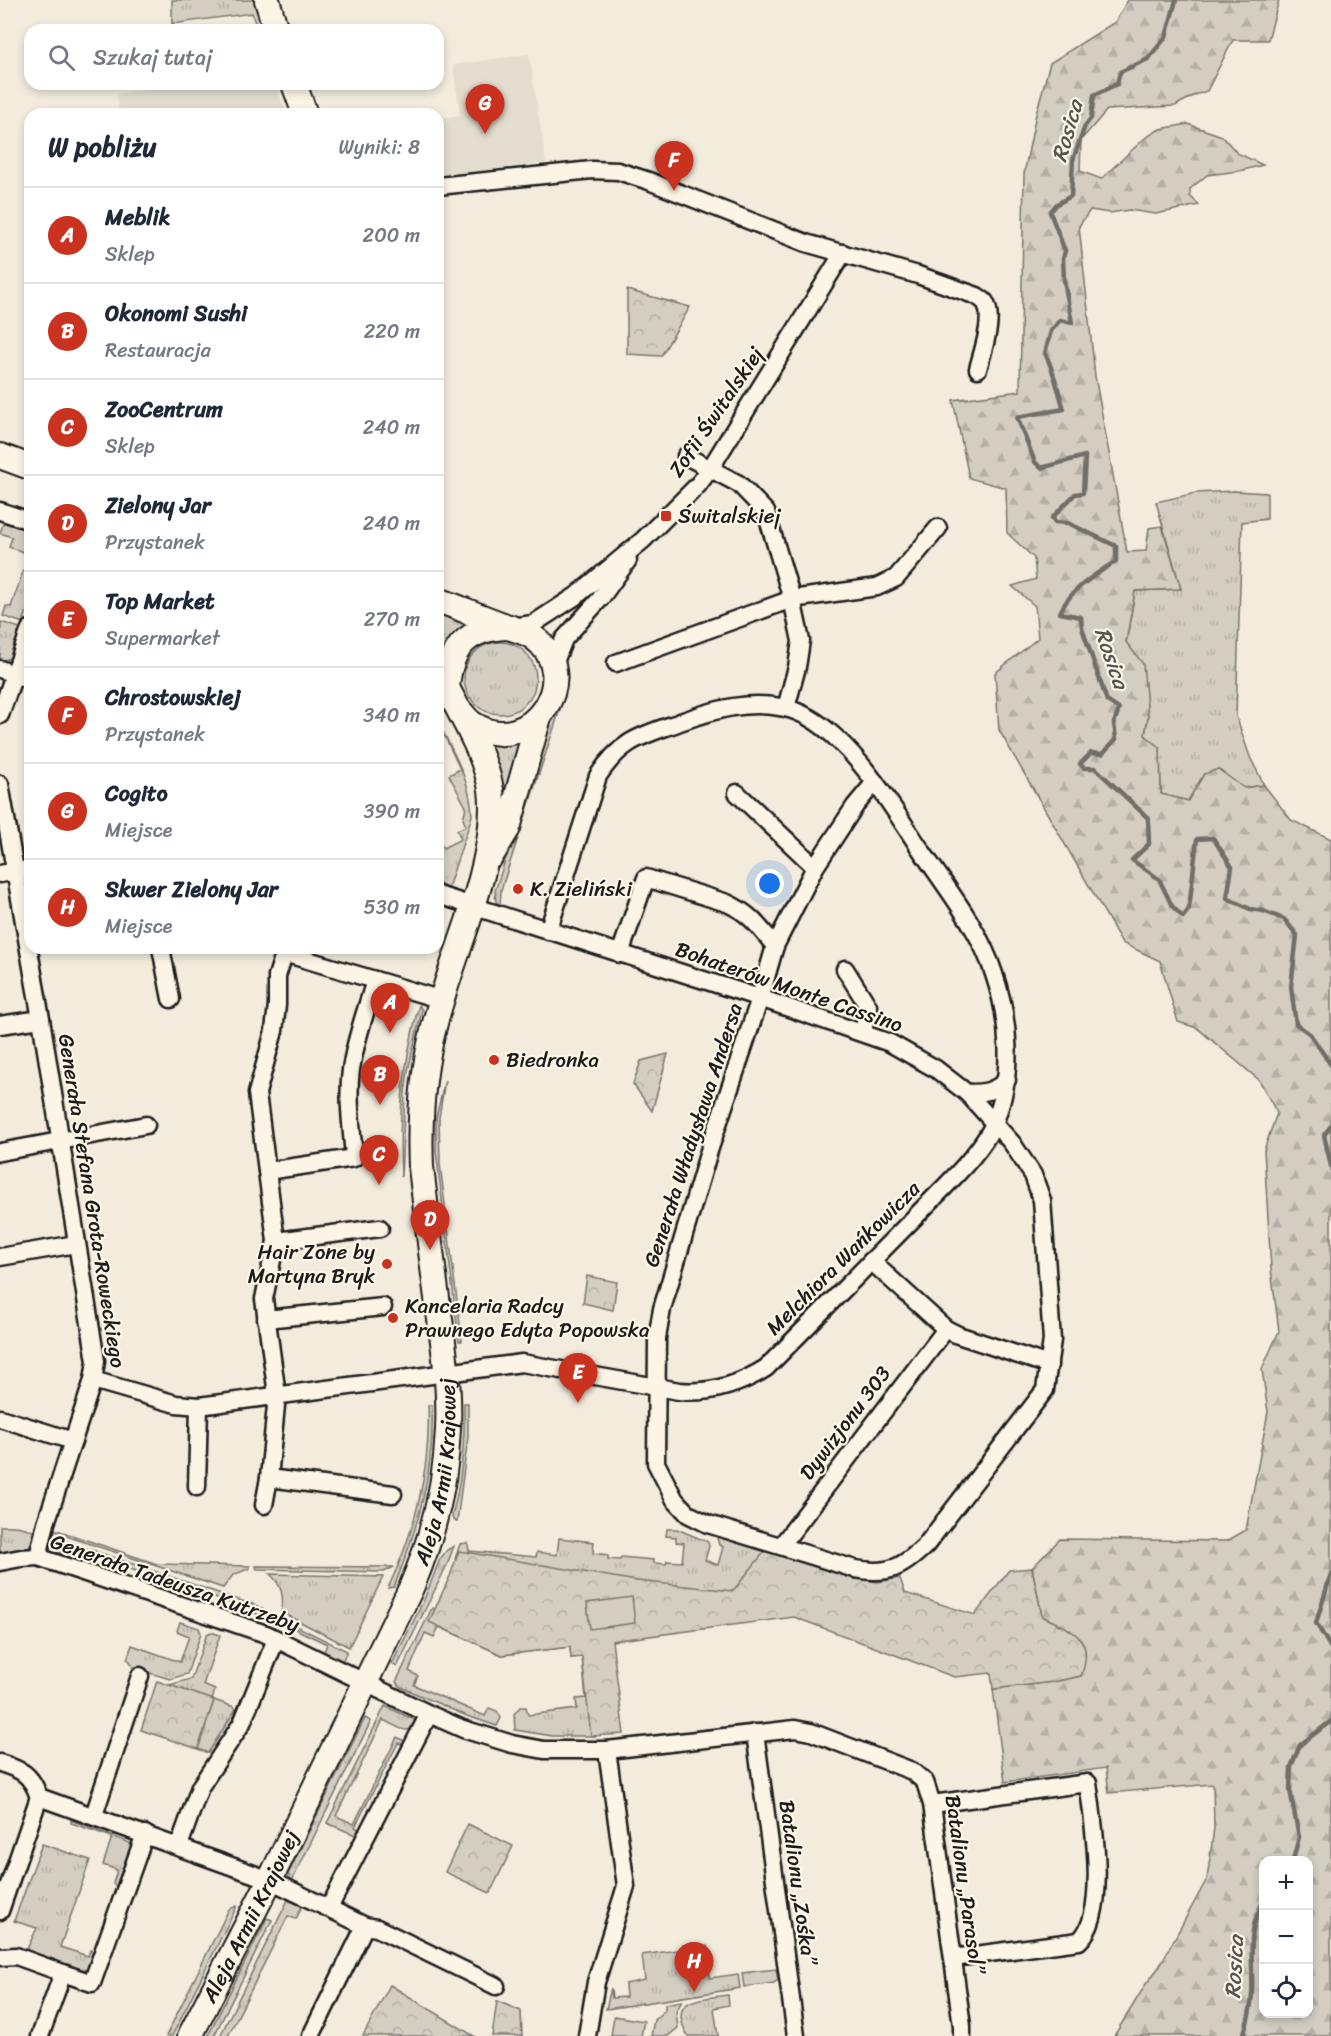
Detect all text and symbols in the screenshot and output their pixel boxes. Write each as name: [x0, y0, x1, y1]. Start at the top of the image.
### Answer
search box: [24, 24, 444, 90]
text: Szukaj tutaj: [93, 38, 212, 77]
icon: search: [45, 41, 78, 74]
pin: G: [466, 84, 504, 134]
water label: Rosica: [1040, 94, 1095, 167]
text: W pobliżu: [48, 124, 157, 170]
text: Wyniki: 8: [338, 130, 420, 165]
pin: F: [654, 142, 694, 191]
text: Meblik: [105, 198, 170, 237]
text: A: [61, 218, 74, 253]
text: 200 m: [363, 218, 420, 253]
text: Sklep: [105, 237, 155, 272]
text: Okonomi Sushi: [105, 294, 247, 333]
text: B: [61, 314, 74, 349]
text: 220 m: [364, 314, 420, 349]
text: Restauracja: [105, 333, 211, 368]
street label: Zofii Świtalskiej: [658, 338, 774, 485]
text: ZooCentrum: [105, 390, 223, 429]
text: C: [61, 410, 74, 445]
text: 240 m: [363, 410, 420, 445]
text: Sklep: [105, 429, 155, 464]
text: Zielony Jar: [105, 486, 211, 525]
place label: Świtalskiej: [678, 497, 782, 535]
text: D: [62, 506, 73, 541]
text: 240 m: [363, 506, 420, 541]
marker: Świtalskiej: [659, 509, 673, 523]
text: Przystanek: [105, 525, 205, 560]
text: Top Market: [105, 582, 215, 621]
text: E: [62, 602, 73, 637]
text: 270 m: [364, 602, 420, 637]
text: Supermarket: [105, 621, 220, 656]
water label: Rosica: [1083, 622, 1141, 696]
text: Chrostowskiej: [105, 678, 241, 717]
text: F: [62, 698, 73, 733]
text: 340 m: [363, 698, 420, 733]
text: Przystanek: [105, 717, 205, 752]
text: Cogito: [105, 774, 168, 813]
text: G: [61, 794, 74, 829]
text: 390 m: [364, 794, 420, 829]
text: Miejsce: [105, 813, 172, 848]
your location: [755, 869, 784, 898]
text: Skwer Zielony Jar: [105, 870, 278, 909]
place label: K. Zieliński: [530, 870, 633, 908]
marker: K. Zieliński: [511, 882, 525, 896]
text: H: [60, 890, 75, 925]
text: 530 m: [364, 890, 420, 925]
text: Miejsce: [105, 909, 172, 944]
street label: Bohaterów Monte Cassino: [670, 930, 908, 1044]
pin: A: [370, 984, 410, 1033]
street label: Generała Władysława Andersa: [632, 998, 754, 1272]
street label: Generała Stefana Grota-Roweckiego: [47, 1031, 137, 1371]
place label: Biedronka: [506, 1041, 599, 1079]
marker: Biedronka: [487, 1053, 501, 1067]
pin: B: [360, 1056, 400, 1105]
pin: C: [360, 1136, 398, 1185]
street label: Melchiora Wańkowicza: [756, 1171, 930, 1345]
pin: D: [410, 1200, 450, 1250]
place label: Hair Zone by Martyna Bryk: [248, 1233, 376, 1295]
marker: Hair Zone by Martyna Bryk: [380, 1257, 394, 1271]
place label: Kancelaria Radcy Prawnego Edyta Popowska: [405, 1287, 650, 1349]
marker: Kancelaria Radcy Prawnego Edyta Popowska: [386, 1311, 400, 1325]
pin: E: [558, 1354, 598, 1403]
street label: Dywizjonu 303: [789, 1357, 901, 1489]
street label: Aleja Armii Krajowej: [402, 1376, 467, 1572]
street label: Generała Tadeusza Kutrzeby: [45, 1522, 305, 1644]
street label: Batalionu „Parasol”: [934, 1792, 997, 1978]
street label: Batalionu „Zośka”: [768, 1798, 829, 1969]
street label: Aleja Armii Krajowej: [191, 1823, 310, 2011]
map controls: [1259, 1856, 1313, 2018]
button: +: [1259, 1856, 1313, 1910]
button: −: [1259, 1910, 1313, 1964]
water label: Rosica: [1213, 1933, 1255, 1999]
pin: H: [674, 1942, 714, 1992]
button: locate: [1259, 1964, 1313, 2018]

